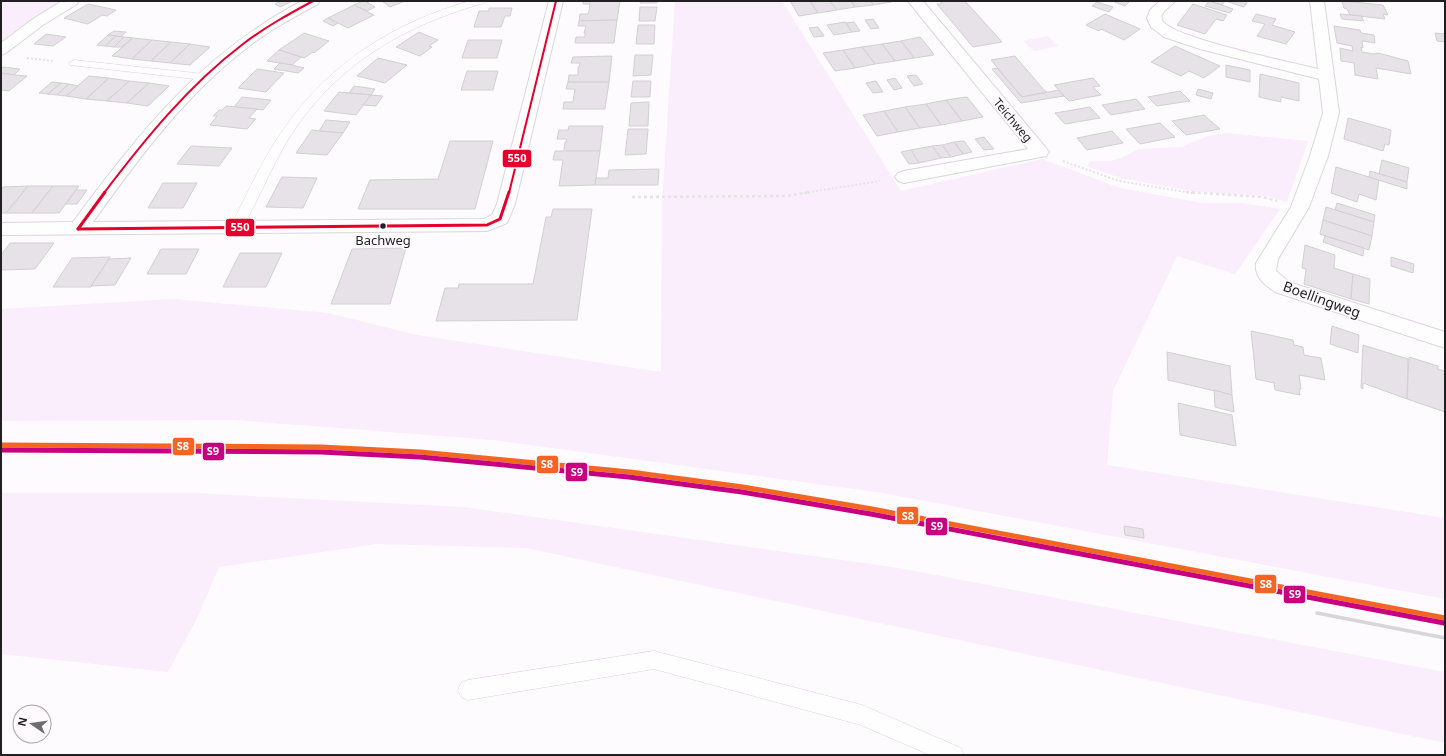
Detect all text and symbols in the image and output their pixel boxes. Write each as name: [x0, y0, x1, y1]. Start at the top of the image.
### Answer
street label: Teichweg: [990, 94, 1036, 146]
line badge: 550: [502, 149, 532, 168]
text: 550: [508, 150, 526, 165]
line badge: 550: [225, 218, 255, 237]
text: 550: [231, 219, 249, 234]
marker: Bachweg: [378, 221, 388, 231]
place label: Bachweg: [355, 231, 411, 249]
street label: Boellingweg: [1281, 276, 1363, 322]
line badge: S8: [172, 437, 195, 456]
text: S8: [177, 438, 189, 453]
line badge: S9: [202, 442, 225, 461]
text: S9: [207, 443, 219, 458]
line badge: S8: [536, 455, 559, 474]
text: S8: [541, 456, 553, 471]
line badge: S9: [565, 462, 588, 482]
text: S9: [571, 464, 583, 479]
line badge: S8: [896, 506, 919, 525]
text: S8: [902, 508, 914, 523]
line badge: S9: [925, 517, 948, 536]
text: S9: [931, 518, 943, 533]
line badge: S8: [1254, 574, 1277, 594]
text: S8: [1260, 576, 1272, 591]
line badge: S9: [1283, 585, 1306, 604]
text: S9: [1289, 586, 1301, 601]
north arrow: [12, 704, 52, 744]
text: N: [13, 716, 30, 728]

